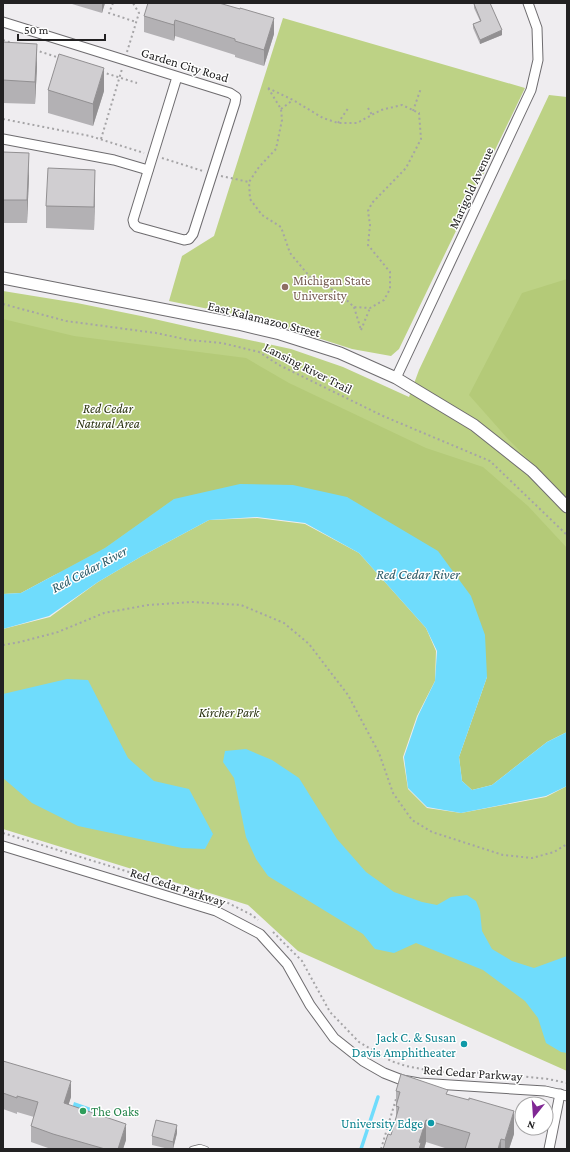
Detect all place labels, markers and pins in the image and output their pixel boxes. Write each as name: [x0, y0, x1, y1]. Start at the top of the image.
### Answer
place label: Michigan State University: [293, 273, 371, 303]
marker: Michigan State University: [280, 282, 290, 292]
place label: Jack C. & Susan Davis Amphitheater: [352, 1030, 456, 1060]
marker: Jack C. & Susan Davis Amphitheater: [459, 1039, 469, 1049]
place label: The Oaks: [91, 1104, 139, 1119]
marker: The Oaks: [78, 1106, 88, 1116]
place label: University Edge: [341, 1116, 423, 1131]
marker: University Edge: [426, 1118, 436, 1128]

